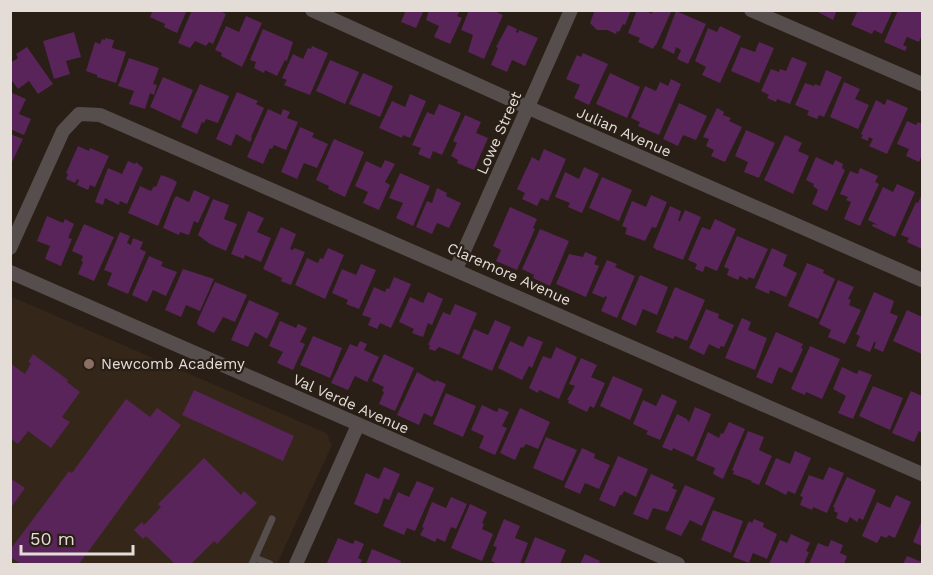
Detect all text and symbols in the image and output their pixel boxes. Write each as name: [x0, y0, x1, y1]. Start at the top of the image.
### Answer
street label: Lowe Street: [473, 88, 526, 177]
street label: Julian Avenue: [574, 103, 674, 161]
street label: Claremore Avenue: [444, 239, 574, 309]
place label: Newcomb Academy: [101, 355, 245, 373]
marker: Newcomb Academy: [82, 357, 96, 371]
street label: Val Verde Avenue: [290, 370, 412, 438]
scale bar: [21, 518, 134, 556]
text: 50 m: [30, 528, 75, 549]

